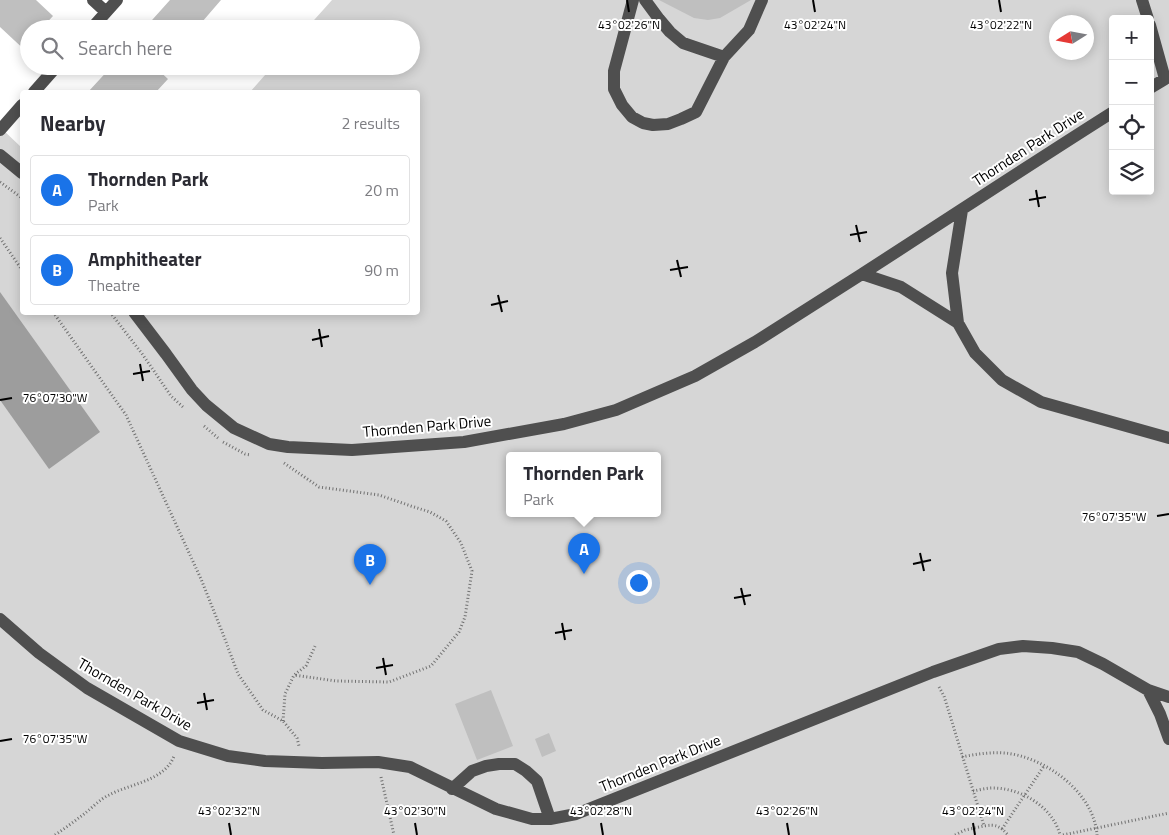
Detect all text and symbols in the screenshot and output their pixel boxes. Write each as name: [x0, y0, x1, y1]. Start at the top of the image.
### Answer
text: 43°02'26"N: [598, 15, 660, 34]
text: 43°02'24"N: [784, 15, 846, 34]
text: 43°02'22"N: [970, 15, 1032, 34]
north arrow: [1049, 15, 1094, 60]
map controls: [1109, 15, 1154, 195]
button: +: [1109, 15, 1154, 60]
search box: [20, 20, 420, 75]
text: Search here: [78, 33, 172, 62]
icon: search: [38, 34, 66, 62]
button: −: [1109, 60, 1154, 105]
street label: Thornden Park Drive: [968, 102, 1088, 192]
button: locate: [1109, 105, 1154, 150]
text: Nearby: [40, 107, 105, 139]
text: 2 results: [341, 111, 400, 135]
button: layers: [1109, 150, 1154, 195]
text: Thornden Park: [88, 164, 209, 193]
text: A: [52, 178, 62, 202]
text: 20 m: [364, 178, 399, 202]
text: Park: [88, 193, 119, 217]
text: Amphitheater: [88, 244, 202, 273]
text: B: [52, 258, 62, 282]
text: 90 m: [364, 258, 399, 282]
text: Theatre: [88, 273, 140, 297]
text: 76°07'30"W: [23, 388, 88, 407]
street label: Thornden Park Drive: [362, 409, 492, 443]
popup: [506, 452, 661, 517]
text: Thornden Park: [523, 458, 644, 487]
text: Park: [523, 487, 554, 511]
text: 76°07'35"W: [1082, 507, 1147, 526]
pin: A: [568, 533, 600, 574]
pin: B: [354, 544, 386, 585]
your location: [626, 570, 652, 596]
street label: Thornden Park Drive: [73, 652, 197, 736]
street label: Thornden Park Drive: [596, 728, 724, 798]
text: 76°07'35"W: [23, 729, 88, 748]
text: 43°02'32"N: [198, 801, 260, 820]
text: 43°02'30"N: [384, 801, 446, 820]
text: 43°02'28"N: [570, 801, 632, 820]
text: 43°02'26"N: [756, 801, 818, 820]
text: 43°02'24"N: [942, 801, 1004, 820]

